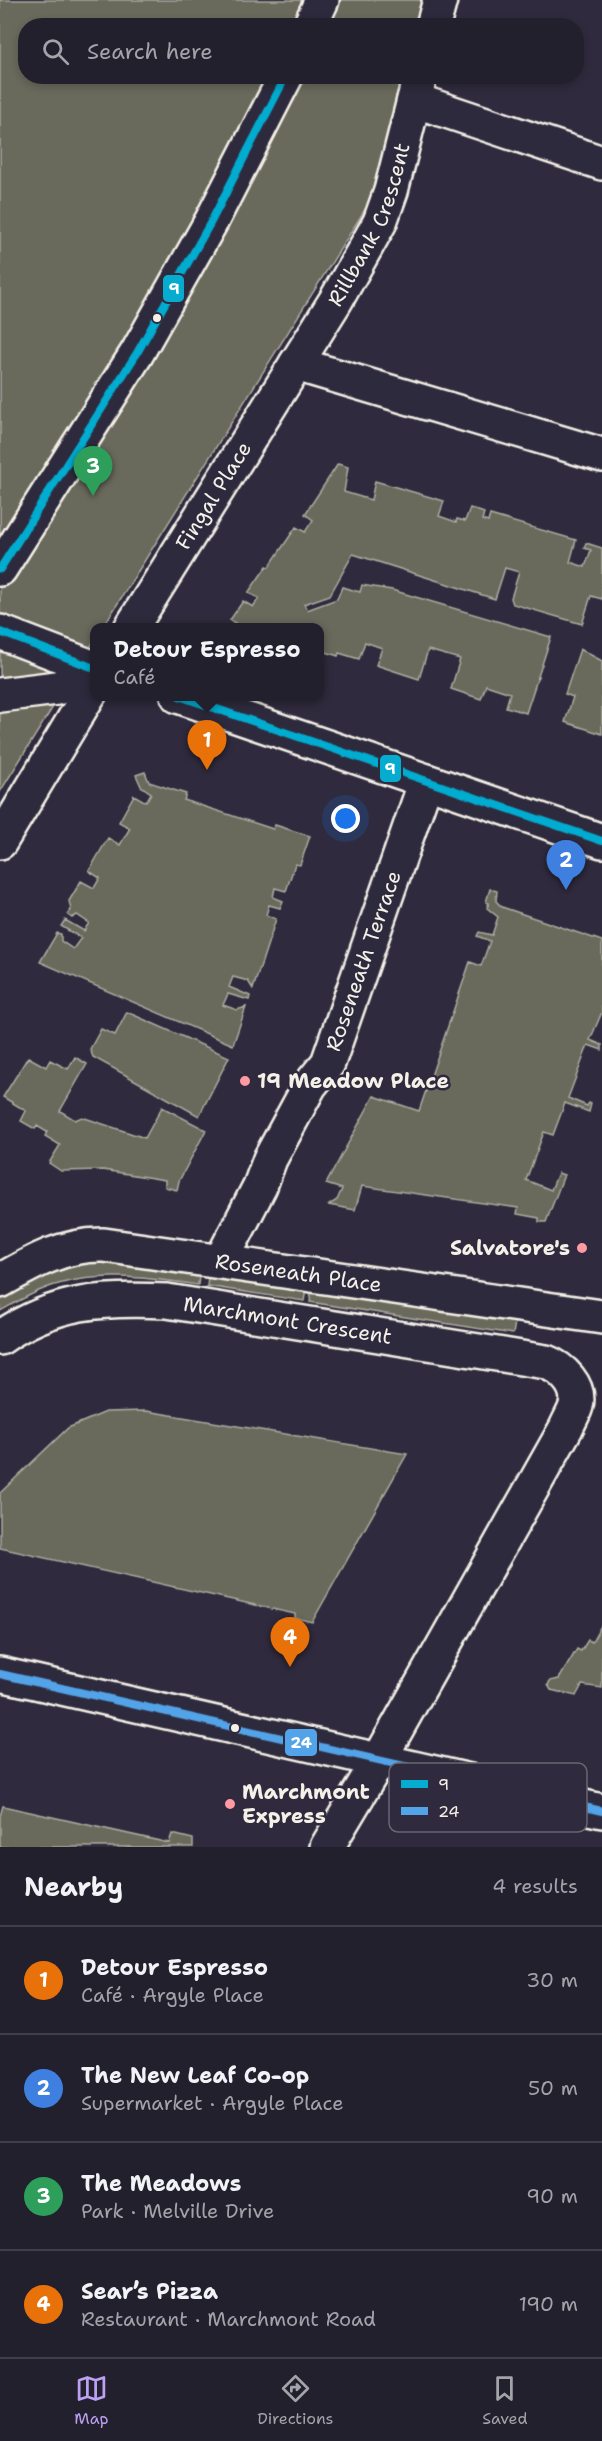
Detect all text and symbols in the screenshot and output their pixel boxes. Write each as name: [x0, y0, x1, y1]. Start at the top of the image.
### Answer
search box: [18, 18, 584, 84]
icon: search: [39, 35, 72, 68]
text: Search here: [87, 37, 213, 66]
street label: Rillbank Crescent: [321, 140, 417, 311]
line badge: 9: [162, 274, 185, 303]
text: 9: [168, 278, 180, 299]
unlabelled marker: [151, 312, 163, 324]
street label: Fingal Place: [169, 436, 258, 555]
pin: 3: [74, 446, 112, 496]
popup: [90, 623, 324, 701]
text: Detour Espresso: [114, 635, 300, 664]
text: Café: [114, 664, 156, 690]
pin: 1: [188, 720, 226, 770]
line badge: 9: [379, 754, 402, 783]
text: 9: [384, 758, 396, 779]
your location: [331, 804, 360, 833]
pin: 2: [546, 840, 586, 890]
street label: Roseneath Terrace: [319, 867, 408, 1055]
place label: 19 Meadow Place: [257, 1067, 449, 1095]
marker: 19 Meadow Place: [238, 1074, 252, 1088]
place label: Salvatore's: [450, 1234, 570, 1262]
marker: Salvatore's: [575, 1241, 589, 1255]
street label: Roseneath Place: [213, 1247, 384, 1299]
street label: Marchmont Crescent: [181, 1290, 394, 1351]
pin: 4: [270, 1618, 310, 1667]
unlabelled marker: [229, 1722, 241, 1734]
line badge: 24: [284, 1728, 318, 1757]
text: 24: [290, 1732, 312, 1753]
legend: [389, 1763, 587, 1832]
text: 9: [438, 1774, 449, 1795]
place label: Marchmont Express: [242, 1778, 370, 1830]
marker: Marchmont Express: [223, 1797, 237, 1811]
text: 24: [438, 1801, 459, 1822]
text: Nearby: [24, 1869, 123, 1904]
text: 4 results: [492, 1873, 578, 1899]
text: Detour Espresso: [81, 1953, 268, 1982]
text: 1: [39, 1967, 48, 1993]
text: 30 m: [526, 1967, 578, 1993]
text: Café · Argyle Place: [81, 1982, 264, 2008]
text: The New Leaf Co-op: [81, 2061, 309, 2090]
text: 2: [37, 2075, 51, 2101]
text: 50 m: [528, 2075, 578, 2101]
text: Supermarket · Argyle Place: [81, 2090, 343, 2116]
text: The Meadows: [81, 2169, 241, 2198]
text: 3: [37, 2183, 51, 2209]
text: 90 m: [526, 2183, 578, 2209]
text: Park · Melville Drive: [81, 2198, 274, 2224]
text: Sear’s Pizza: [81, 2277, 218, 2306]
text: 4: [37, 2291, 51, 2317]
text: 190 m: [519, 2291, 578, 2317]
text: Restaurant · Marchmont Road: [81, 2306, 376, 2332]
tab: Map: [74, 2372, 109, 2429]
tab: Directions: [257, 2372, 334, 2429]
tab: Saved: [482, 2372, 528, 2429]

